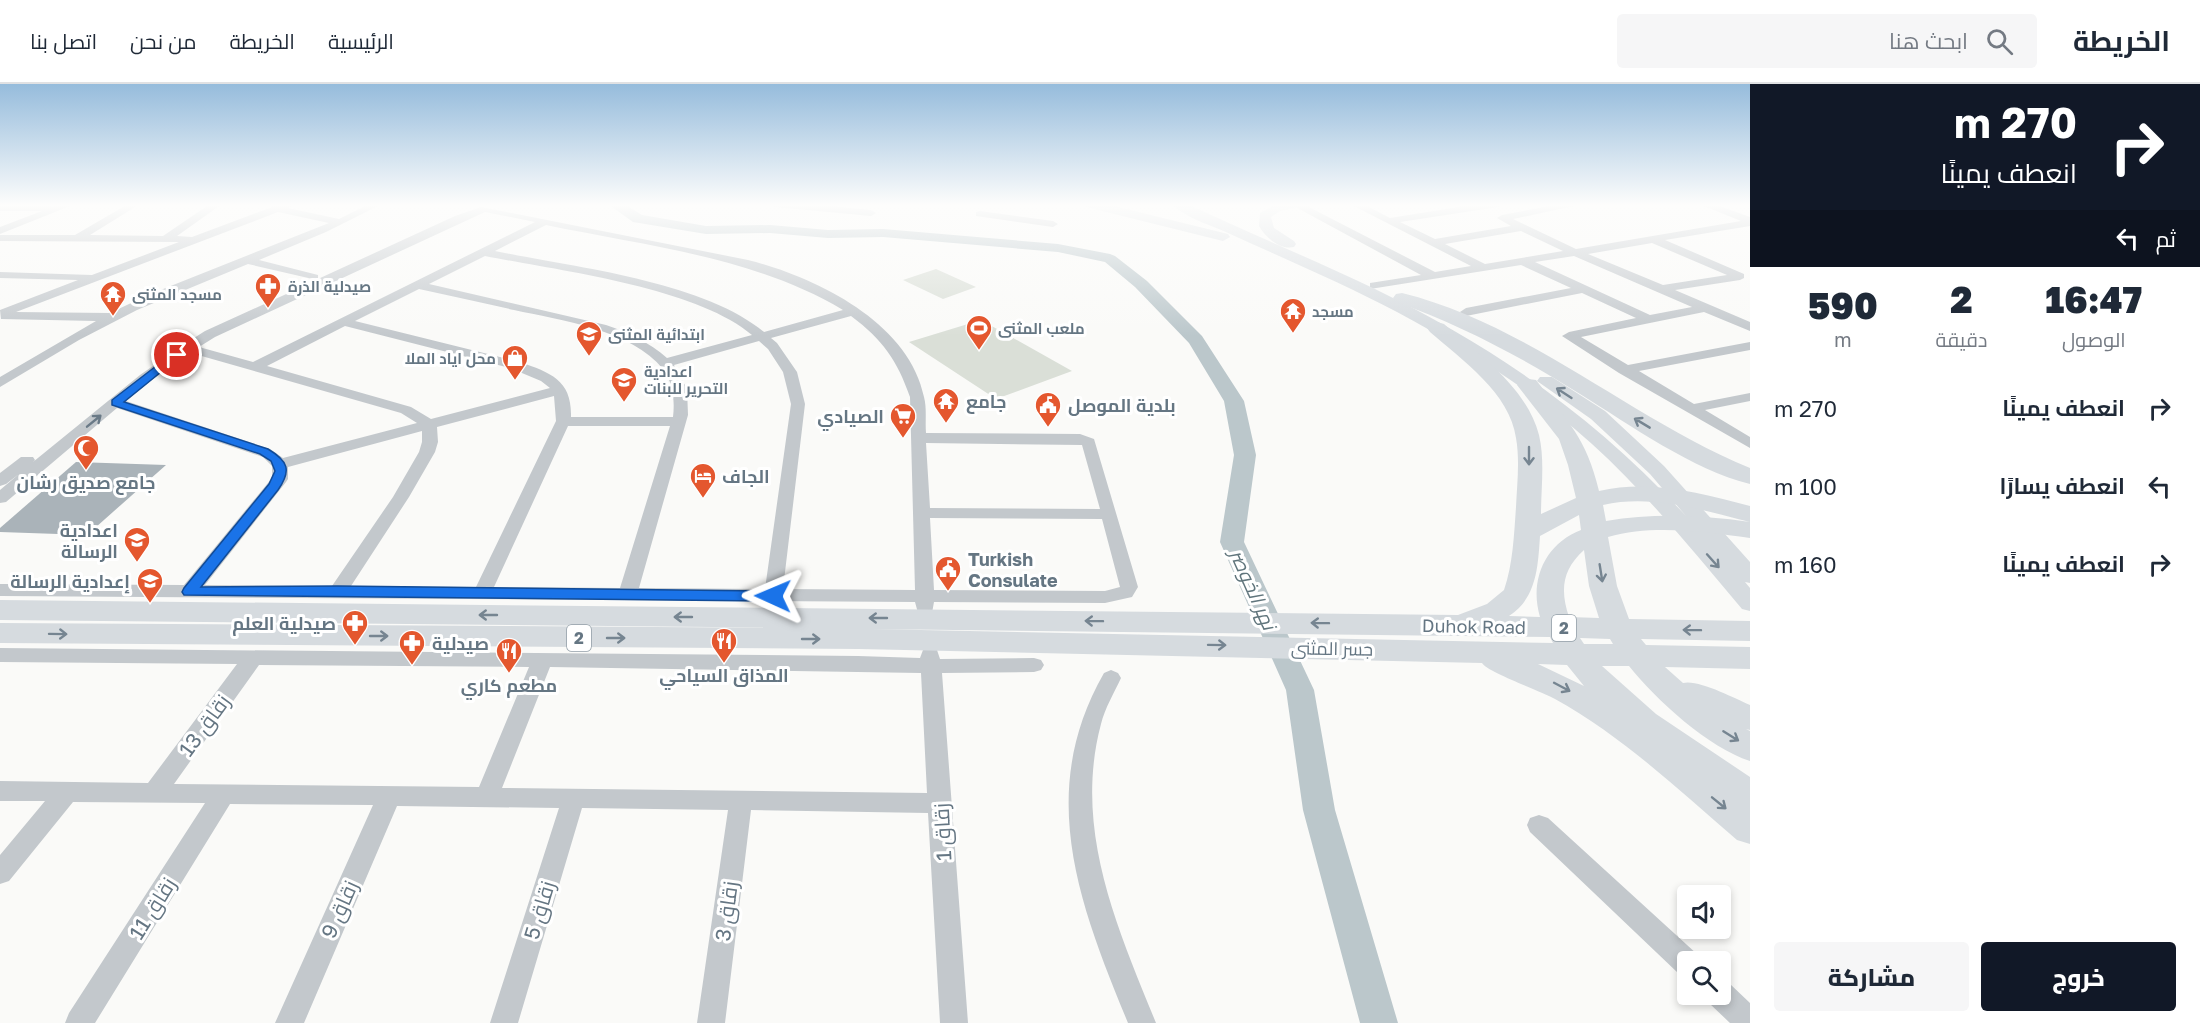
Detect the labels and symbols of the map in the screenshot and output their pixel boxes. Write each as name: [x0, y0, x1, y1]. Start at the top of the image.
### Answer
pharmacy icon: صيدلية الذرة: [253, 271, 283, 309]
place label: صيدلية الذرة: [288, 277, 371, 296]
temple icon: مسجد المثنى: [98, 279, 128, 317]
place label: مسجد المثنى: [132, 285, 222, 304]
temple icon: مسجد: [1278, 296, 1308, 334]
place label: مسجد: [1312, 302, 1354, 320]
sports icon: ملعب المثنى: [964, 313, 994, 351]
school or university icon: ابتدائية المثنى: [574, 319, 604, 357]
place label: ملعب المثنى: [998, 319, 1085, 338]
place label: ابتدائية المثنى: [608, 325, 705, 344]
pin: [151, 329, 202, 380]
shop icon: محل اياد الملا: [500, 343, 530, 381]
place label: محل اياد الملا: [405, 349, 496, 368]
place label: اعدادية التحرير للبنات: [644, 362, 728, 398]
school or university icon: اعدادية التحرير للبنات: [609, 365, 639, 403]
temple icon: جامع: [931, 386, 961, 424]
one-way arrow: [1556, 387, 1573, 399]
place label: جامع: [966, 390, 1006, 414]
public building icon: بلدية الموصل: [1033, 390, 1063, 428]
place label: بلدية الموصل: [1068, 394, 1176, 417]
supermarket icon: الصيادي: [888, 401, 918, 439]
place label: الصيادي: [817, 405, 884, 431]
one-way arrow: [86, 414, 102, 427]
one-way arrow: [1634, 416, 1651, 428]
mosque icon: جامع صديق رشان: [71, 433, 101, 471]
one-way arrow: [1523, 445, 1535, 465]
hotel icon: الجاف: [688, 461, 718, 499]
place label: الجاف: [722, 465, 770, 487]
place label: جامع صديق رشان: [17, 471, 155, 495]
place label: اعدادية الرسالة: [60, 519, 118, 563]
school or university icon: اعدادية الرسالة: [122, 525, 152, 563]
water label: نهر الخوصر: [1223, 542, 1283, 636]
place label: Turkish Consulate: [968, 548, 1058, 591]
one-way arrow: [1706, 553, 1720, 568]
public building icon: Turkish Consulate: [933, 554, 963, 592]
one-way arrow: [1596, 562, 1607, 582]
position arrow: [741, 564, 805, 628]
school or university icon: إعدادية الرسالة: [135, 566, 165, 604]
place label: إعدادية الرسالة: [10, 570, 130, 594]
pharmacy icon: صيدلية العلم: [340, 608, 370, 646]
one-way arrow: [478, 609, 498, 621]
one-way arrow: [673, 611, 693, 623]
place label: صيدلية العلم: [232, 612, 336, 636]
one-way arrow: [868, 612, 888, 624]
street label: Duhok Road: [1422, 614, 1526, 638]
one-way arrow: [1084, 615, 1104, 626]
road number: 2: [1552, 615, 1576, 641]
one-way arrow: [1310, 617, 1330, 629]
one-way arrow: [1682, 624, 1702, 636]
road number: 2: [567, 625, 591, 651]
restaurant icon: المذاق السياحي: [709, 626, 739, 664]
one-way arrow: [48, 628, 68, 640]
pharmacy icon: صيدلية: [397, 628, 427, 666]
one-way arrow: [369, 630, 389, 642]
place label: صيدلية: [432, 632, 489, 654]
one-way arrow: [606, 632, 626, 644]
one-way arrow: [801, 633, 821, 645]
restaurant icon: مطعم كاري: [494, 636, 524, 674]
street label: جسر المثنى: [1291, 636, 1373, 661]
one-way arrow: [1206, 640, 1226, 651]
place label: المذاق السياحي: [659, 664, 789, 691]
place label: مطعم كاري: [461, 674, 557, 700]
one-way arrow: [1553, 682, 1571, 693]
street label: زقاق 13: [173, 689, 236, 762]
one-way arrow: [1722, 730, 1739, 742]
one-way arrow: [1711, 797, 1727, 810]
street label: زقاق 1: [927, 802, 957, 862]
street label: زقاق 11: [123, 872, 182, 944]
street label: زقاق 9: [315, 876, 364, 942]
street label: زقاق 5: [518, 877, 561, 943]
street label: زقاق 3: [709, 879, 744, 943]

